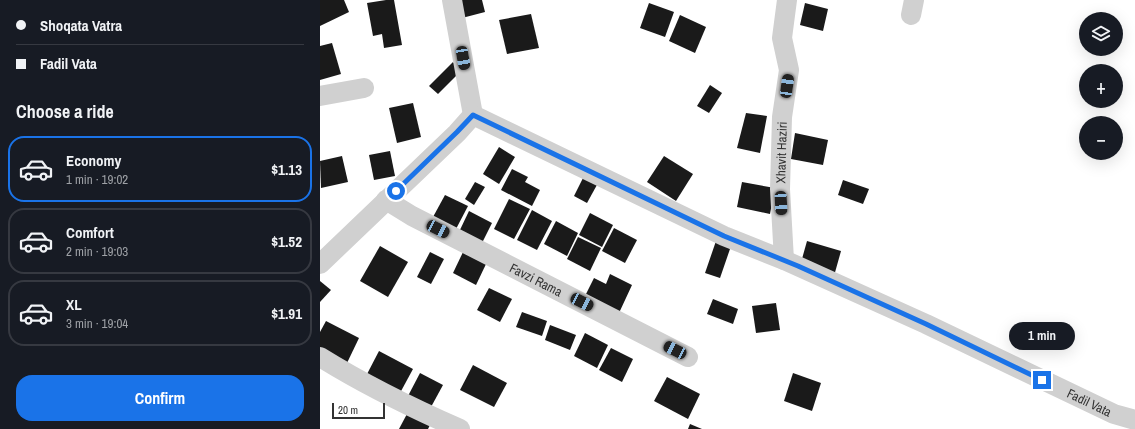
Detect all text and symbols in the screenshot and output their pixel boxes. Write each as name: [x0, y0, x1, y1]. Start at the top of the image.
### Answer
map controls: [1079, 12, 1123, 160]
button: layers: [1079, 12, 1123, 56]
text: Shoqata Vatra: [40, 15, 122, 36]
car: [455, 45, 471, 71]
text: Fadil Vata: [40, 53, 97, 74]
button: +: [1079, 64, 1123, 108]
car: [779, 73, 795, 99]
text: Choose a ride: [16, 99, 114, 124]
button: −: [1079, 116, 1123, 160]
street label: Xhavit Haziri: [772, 121, 791, 183]
text: Economy: [66, 150, 121, 171]
icon: car: [18, 151, 54, 187]
text: $1.13: [271, 159, 302, 180]
text: 1 min · 19:02: [66, 171, 128, 188]
route start: [387, 182, 405, 200]
car: [774, 191, 788, 215]
car: [425, 218, 451, 240]
text: Comfort: [66, 222, 114, 243]
icon: car: [18, 223, 54, 259]
text: $1.52: [271, 231, 302, 252]
text: 2 min · 19:03: [66, 243, 128, 260]
street label: Favzi Rama: [507, 259, 565, 300]
car: [569, 291, 595, 313]
text: XL: [66, 294, 82, 315]
icon: car: [18, 295, 54, 331]
text: $1.91: [271, 303, 302, 324]
text: 3 min · 19:04: [66, 315, 128, 332]
callout: 1 min: [1009, 322, 1075, 350]
text: 1 min: [1028, 327, 1056, 344]
car: [662, 339, 688, 361]
route end: [1033, 371, 1051, 389]
button: Confirm: [16, 375, 304, 421]
street label: Fadil Vata: [1064, 385, 1114, 421]
scale bar: [332, 401, 385, 420]
text: 20 m: [338, 403, 358, 417]

